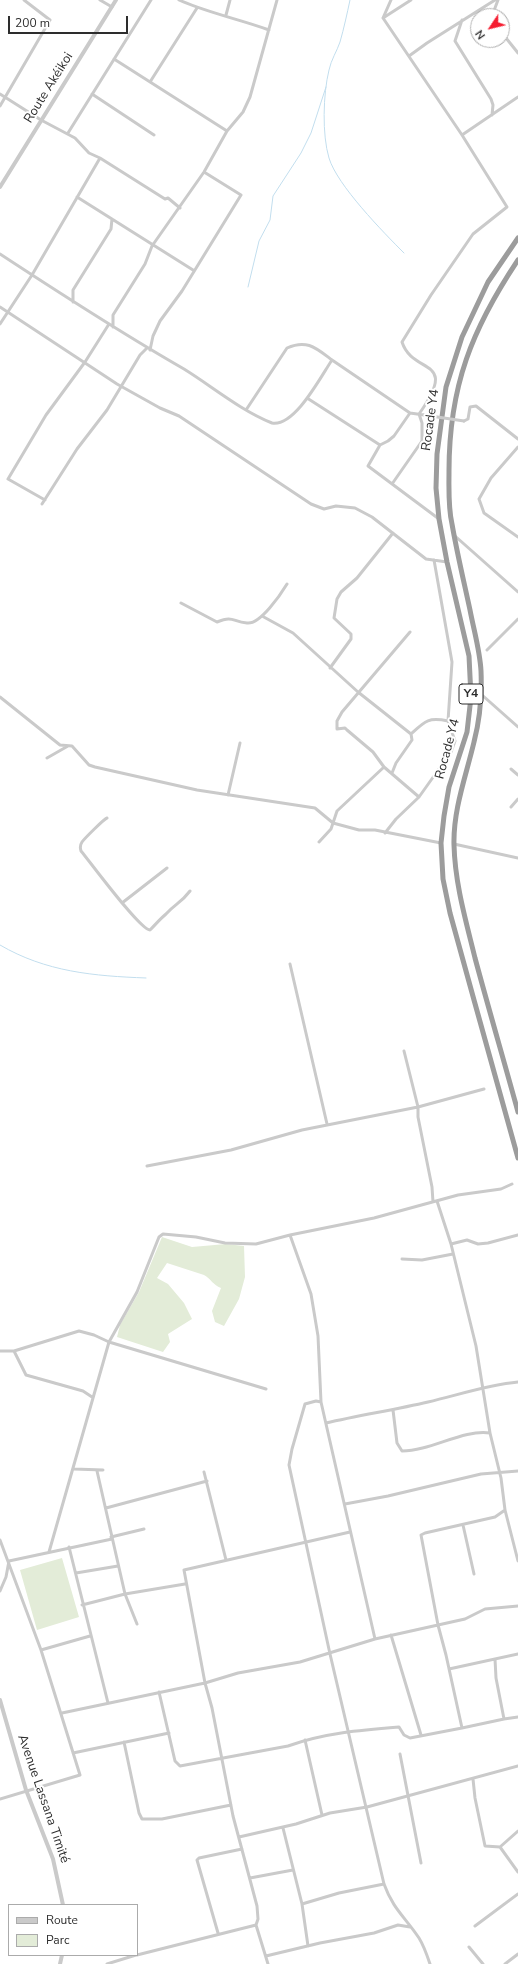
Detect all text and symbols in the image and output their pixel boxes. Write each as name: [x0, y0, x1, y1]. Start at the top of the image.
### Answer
scale bar: [10, 8, 130, 34]
north arrow: [470, 8, 510, 48]
text: 200 m: [15, 15, 50, 31]
text: N: [472, 27, 489, 42]
street label: Route Akéikoi: [21, 50, 77, 126]
street label: Rocade Y4: [419, 388, 443, 452]
road number: Y4: [459, 684, 483, 704]
street label: Rocade Y4: [432, 717, 464, 781]
street label: Avenue Lassana Timité: [14, 1733, 72, 1865]
legend: [8, 1904, 138, 1956]
text: Route: [46, 1912, 78, 1928]
text: Parc: [46, 1932, 69, 1948]

